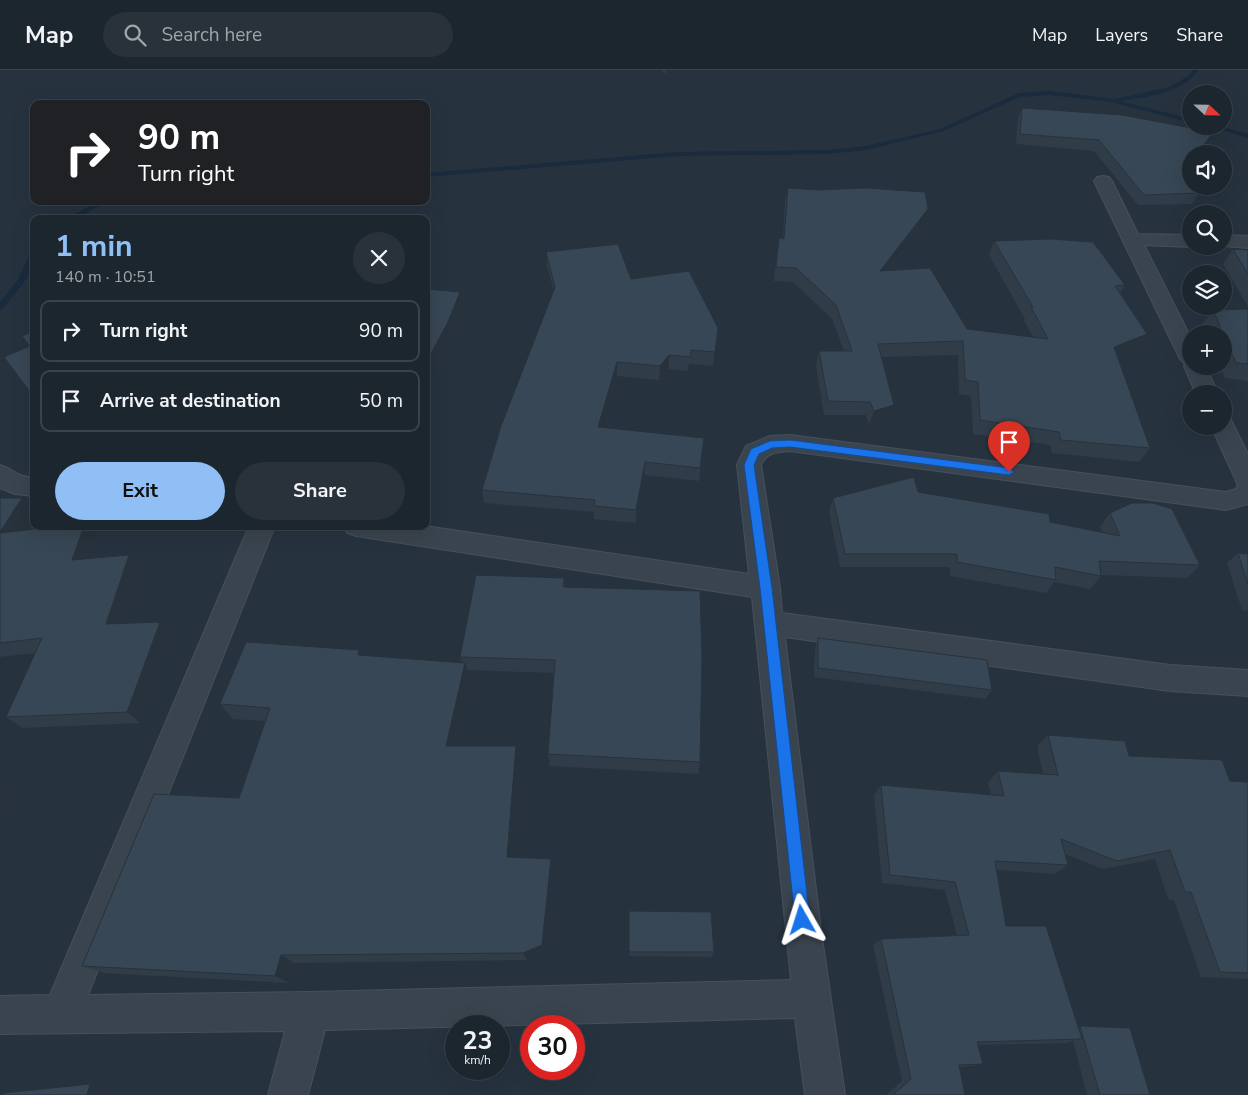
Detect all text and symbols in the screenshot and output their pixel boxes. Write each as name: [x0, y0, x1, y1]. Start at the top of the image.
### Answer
search box: [103, 12, 453, 57]
text: Map: [25, 19, 73, 51]
icon: search: [121, 21, 149, 49]
text: Search here: [161, 22, 262, 48]
text: Map: [1032, 23, 1067, 47]
text: Layers: [1095, 23, 1148, 47]
text: Share: [1176, 23, 1223, 47]
north arrow: [1182, 85, 1232, 135]
map controls: [1182, 85, 1232, 435]
text: 90 m: [138, 114, 220, 161]
icon: right: [55, 120, 120, 185]
button: sound: [1182, 145, 1232, 195]
text: Turn right: [138, 159, 234, 189]
button: search: [1182, 205, 1232, 255]
text: 1 min: [55, 226, 133, 267]
button: close: [353, 232, 405, 284]
button: layers: [1182, 265, 1232, 315]
text: 140 m · 10:51: [55, 266, 156, 288]
icon: right: [57, 317, 85, 345]
text: Turn right: [100, 318, 187, 344]
text: 90 m: [359, 318, 403, 344]
button: +: [1182, 325, 1232, 375]
button: −: [1182, 385, 1232, 435]
icon: arrive: [57, 387, 85, 415]
text: Arrive at destination: [100, 388, 281, 414]
text: 50 m: [359, 388, 403, 414]
pin: [988, 421, 1030, 472]
icon: arrive: [995, 428, 1023, 456]
button: Exit: [55, 462, 225, 520]
button: Share: [235, 462, 405, 520]
position arrow: [775, 893, 827, 945]
speed limit sign: 30: [520, 1015, 585, 1080]
text: 23: [462, 1024, 493, 1058]
text: km/h: [464, 1052, 491, 1068]

